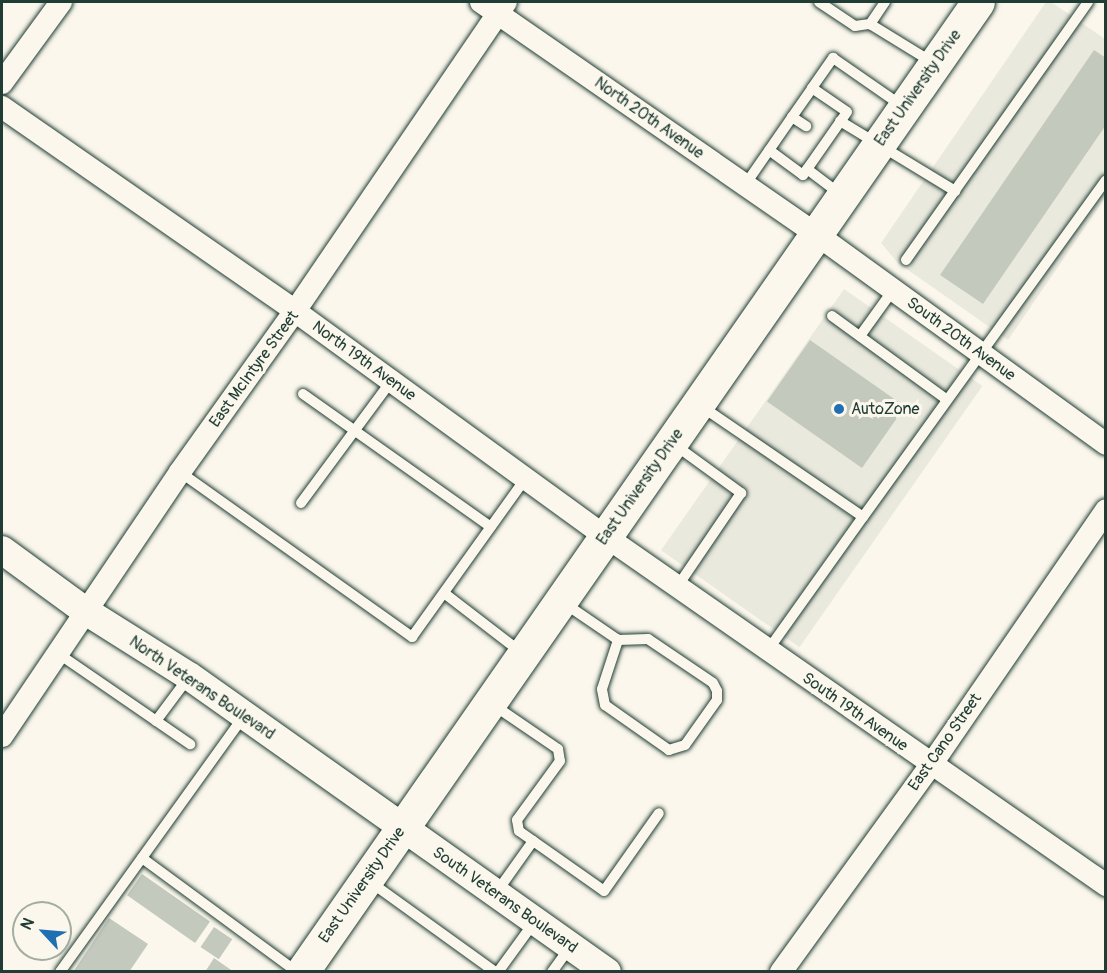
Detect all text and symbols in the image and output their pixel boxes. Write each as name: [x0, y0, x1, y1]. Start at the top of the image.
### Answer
street label: East University Drive: [871, 26, 965, 150]
street label: North 20th Avenue: [591, 73, 707, 163]
street label: South 20th Avenue: [903, 293, 1019, 385]
street label: East McIntyre Street: [205, 307, 303, 431]
street label: North 19th Avenue: [308, 317, 420, 405]
place label: AutoZone: [851, 399, 919, 419]
marker: AutoZone: [832, 402, 846, 416]
street label: East University Drive: [593, 425, 687, 549]
street label: North Veterans Boulevard: [125, 632, 279, 744]
street label: South 19th Avenue: [799, 668, 911, 756]
street label: East Cano Street: [904, 690, 986, 794]
street label: East University Drive: [315, 823, 409, 947]
street label: South Veterans Boulevard: [429, 843, 581, 957]
north arrow: [12, 901, 72, 961]
text: N: [16, 915, 39, 933]

